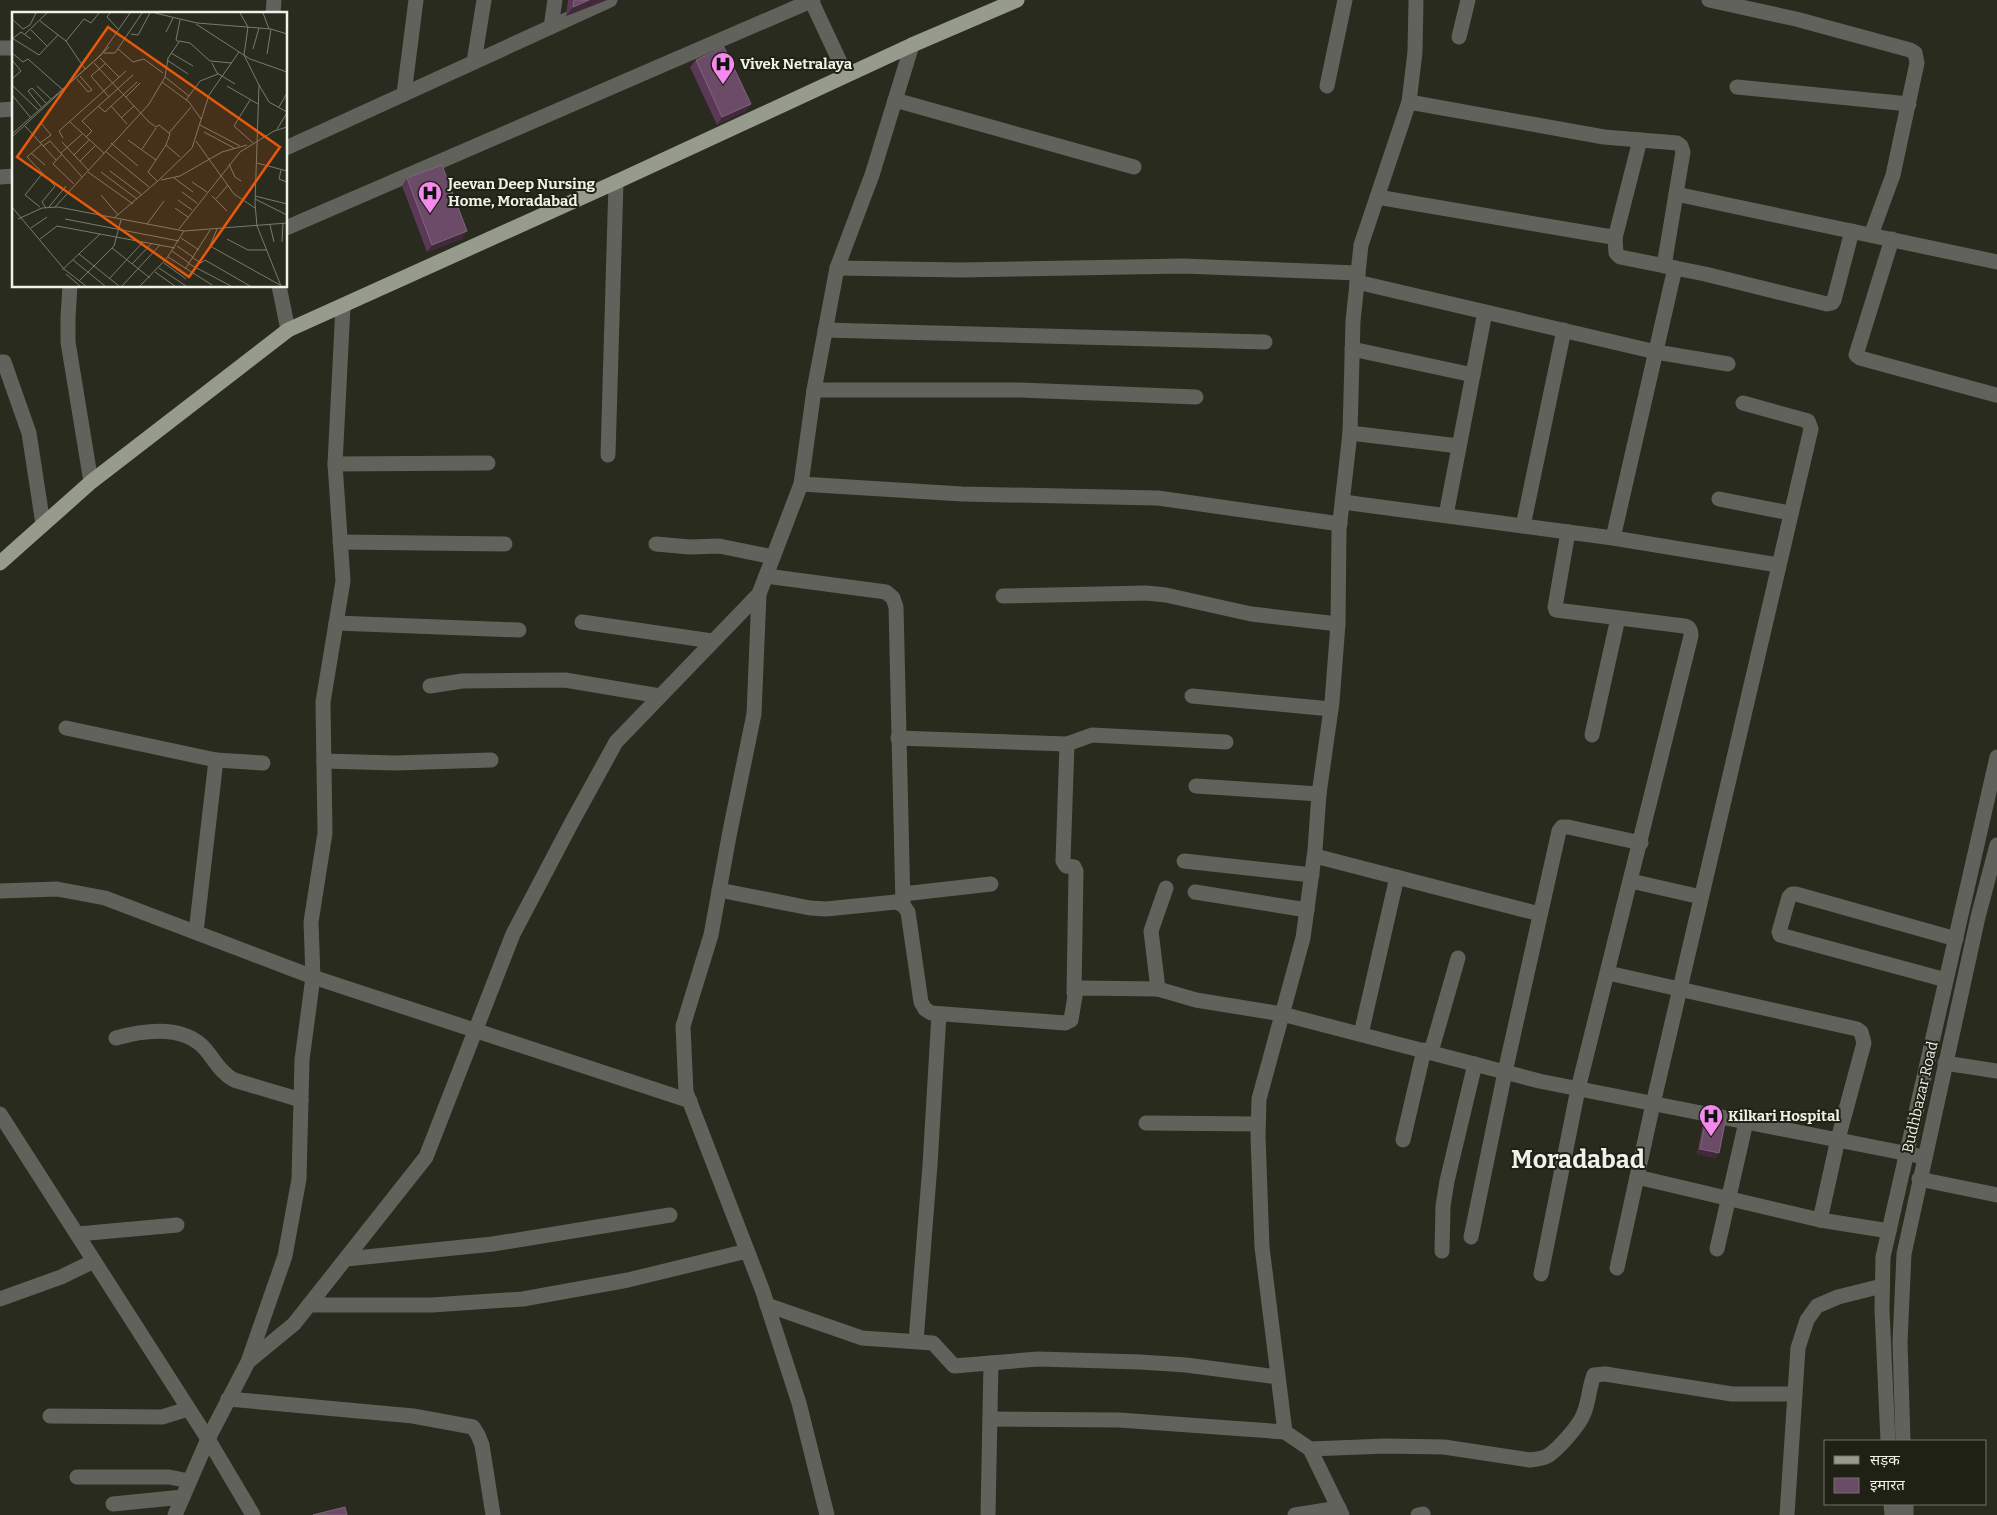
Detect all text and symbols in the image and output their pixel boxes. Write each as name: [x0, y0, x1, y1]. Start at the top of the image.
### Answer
inset map: [12, 12, 288, 288]
hospital icon: Vivek Netralaya: [710, 51, 736, 85]
place label: Vivek Netralaya: [740, 55, 853, 73]
place label: Jeevan Deep Nursing Home, Moradabad: [447, 175, 596, 210]
hospital icon: Jeevan Deep Nursing Home, Moradabad: [417, 180, 443, 214]
street label: Budhbazar Road: [1898, 1039, 1942, 1155]
hospital icon: Kilkari Hospital: [1698, 1103, 1724, 1137]
place label: Kilkari Hospital: [1728, 1107, 1840, 1125]
district label: Moradabad: [1511, 1145, 1645, 1175]
legend: [1824, 1440, 1987, 1505]
text: सड़क: [1870, 1451, 1900, 1469]
text: इमारत: [1870, 1476, 1905, 1494]

